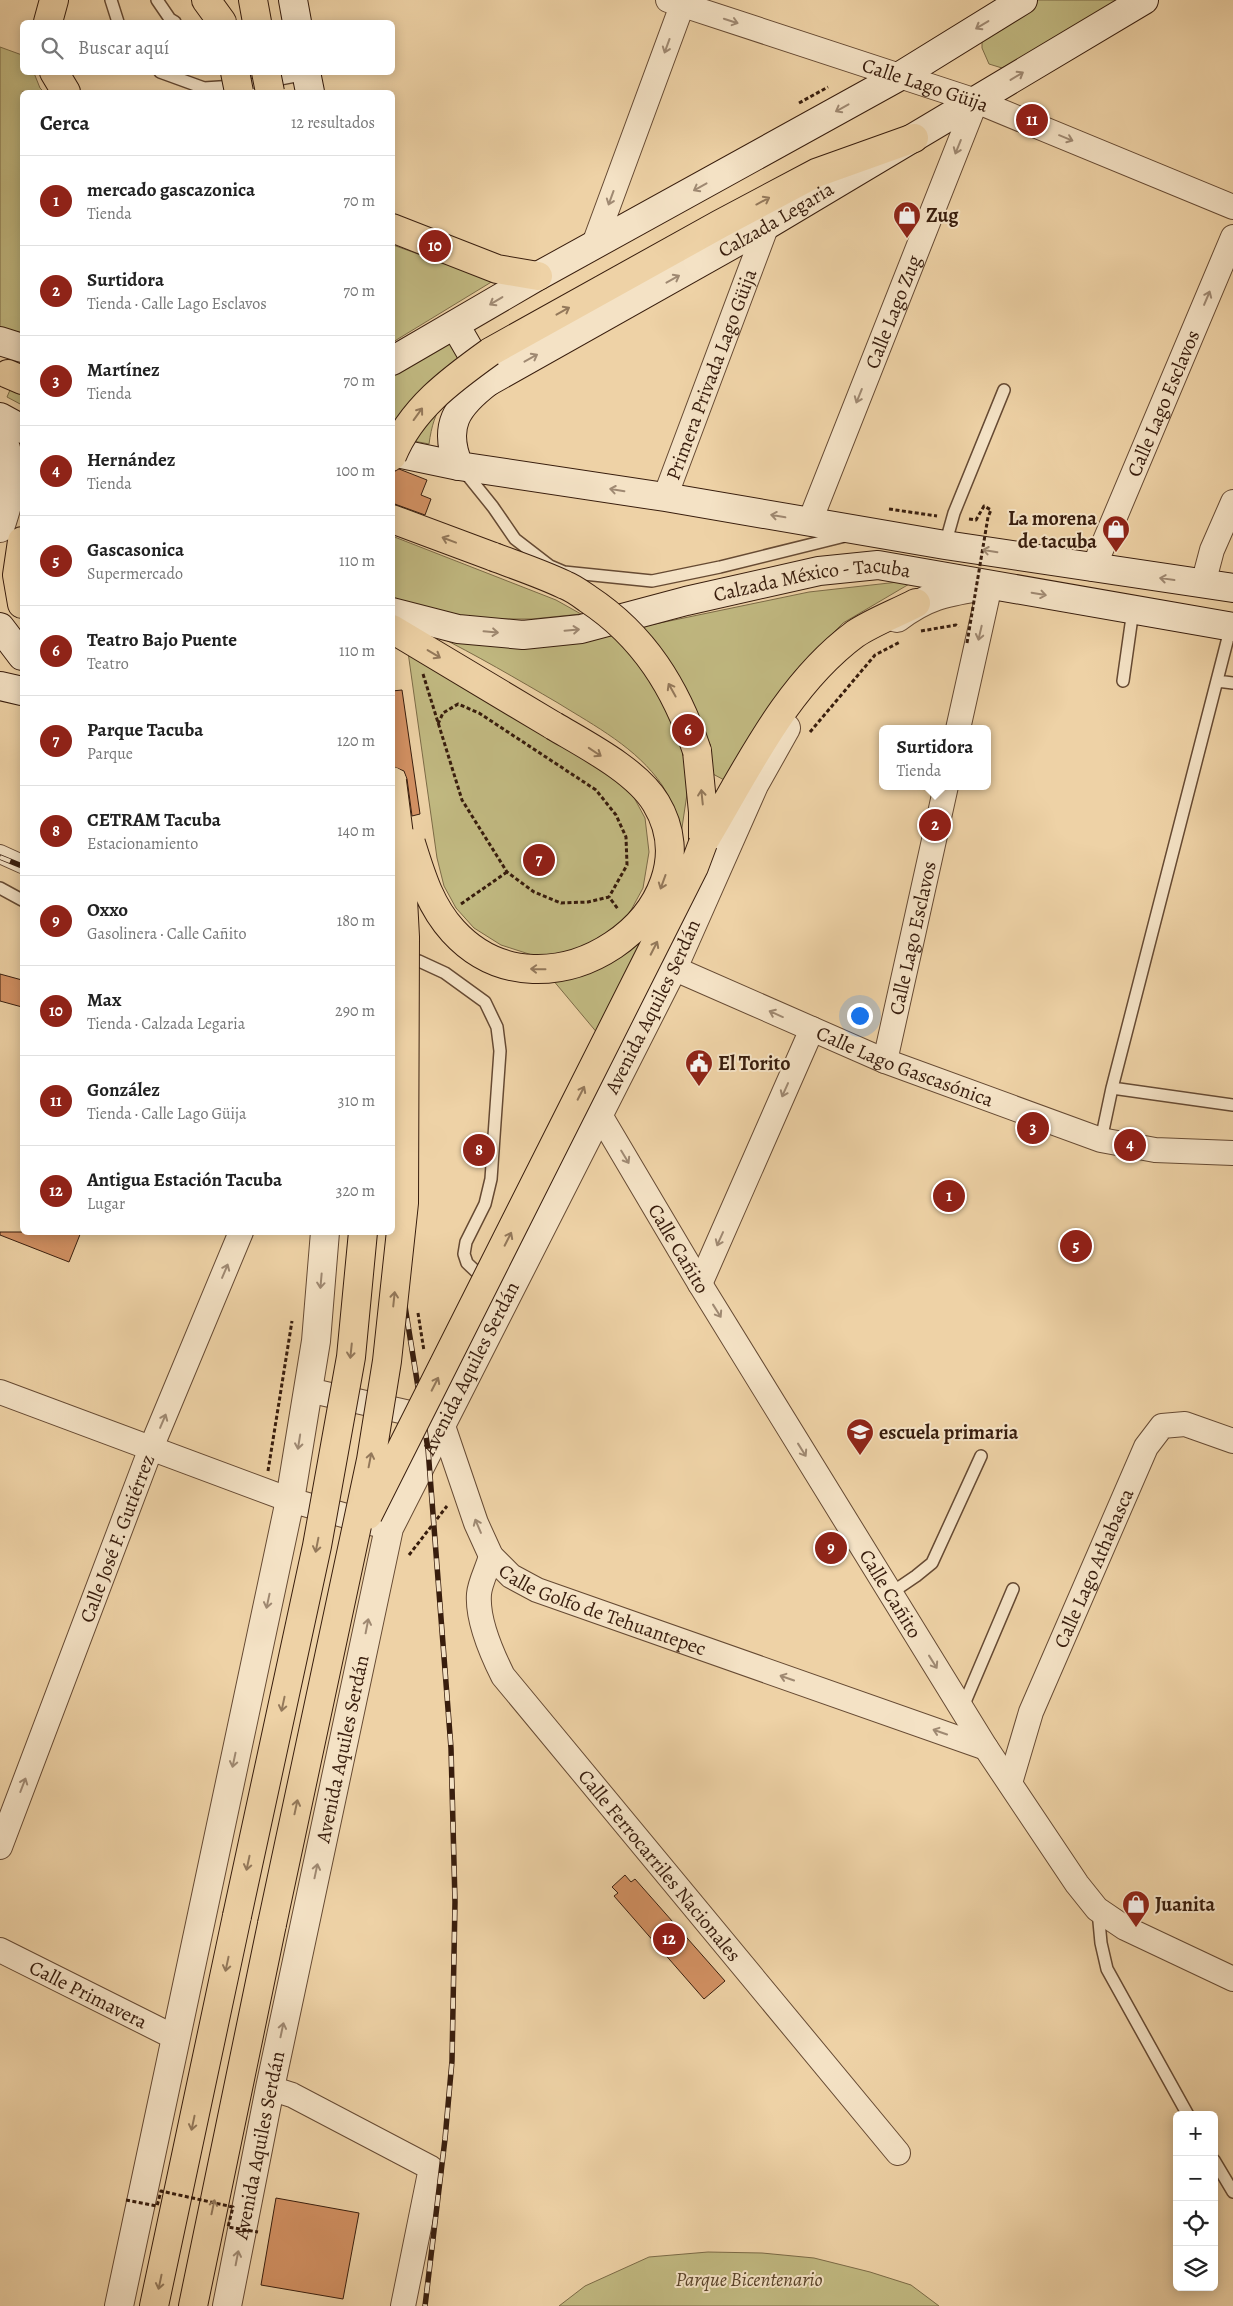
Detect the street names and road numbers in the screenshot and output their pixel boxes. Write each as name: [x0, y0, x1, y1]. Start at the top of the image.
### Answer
street label: Calle Lago Güija: [859, 52, 993, 119]
street label: Calzada Legaria: [713, 175, 840, 264]
street label: Calle Lago Zug: [859, 251, 928, 373]
street label: Primera Privada Lago Güija: [660, 264, 764, 484]
street label: Calle Lago Esclavos: [1120, 326, 1206, 481]
street label: Calzada México - Tacuba: [711, 552, 914, 608]
street label: Calle Lago Esclavos: [883, 859, 943, 1018]
street label: Avenida Aquiles Serdán: [598, 915, 707, 1099]
street label: Calle Lago Gascasónica: [812, 1019, 998, 1114]
street label: Calle Cañito: [641, 1199, 716, 1299]
street label: Avenida Aquiles Serdán: [415, 1277, 526, 1461]
street label: Calle José F. Gutiérrez: [73, 1451, 161, 1626]
street label: Calle Lago Athabasca: [1047, 1484, 1141, 1652]
street label: Calle Cañito: [853, 1544, 928, 1643]
street label: Calle Golfo de Tehuantepec: [492, 1558, 710, 1662]
street label: Avenida Aquiles Serdán: [309, 1653, 376, 1846]
street label: Calle Ferrocarriles Nacionales: [572, 1764, 747, 1967]
street label: Calle Primavera: [25, 1954, 153, 2036]
street label: Avenida Aquiles Serdán: [227, 2049, 291, 2243]

